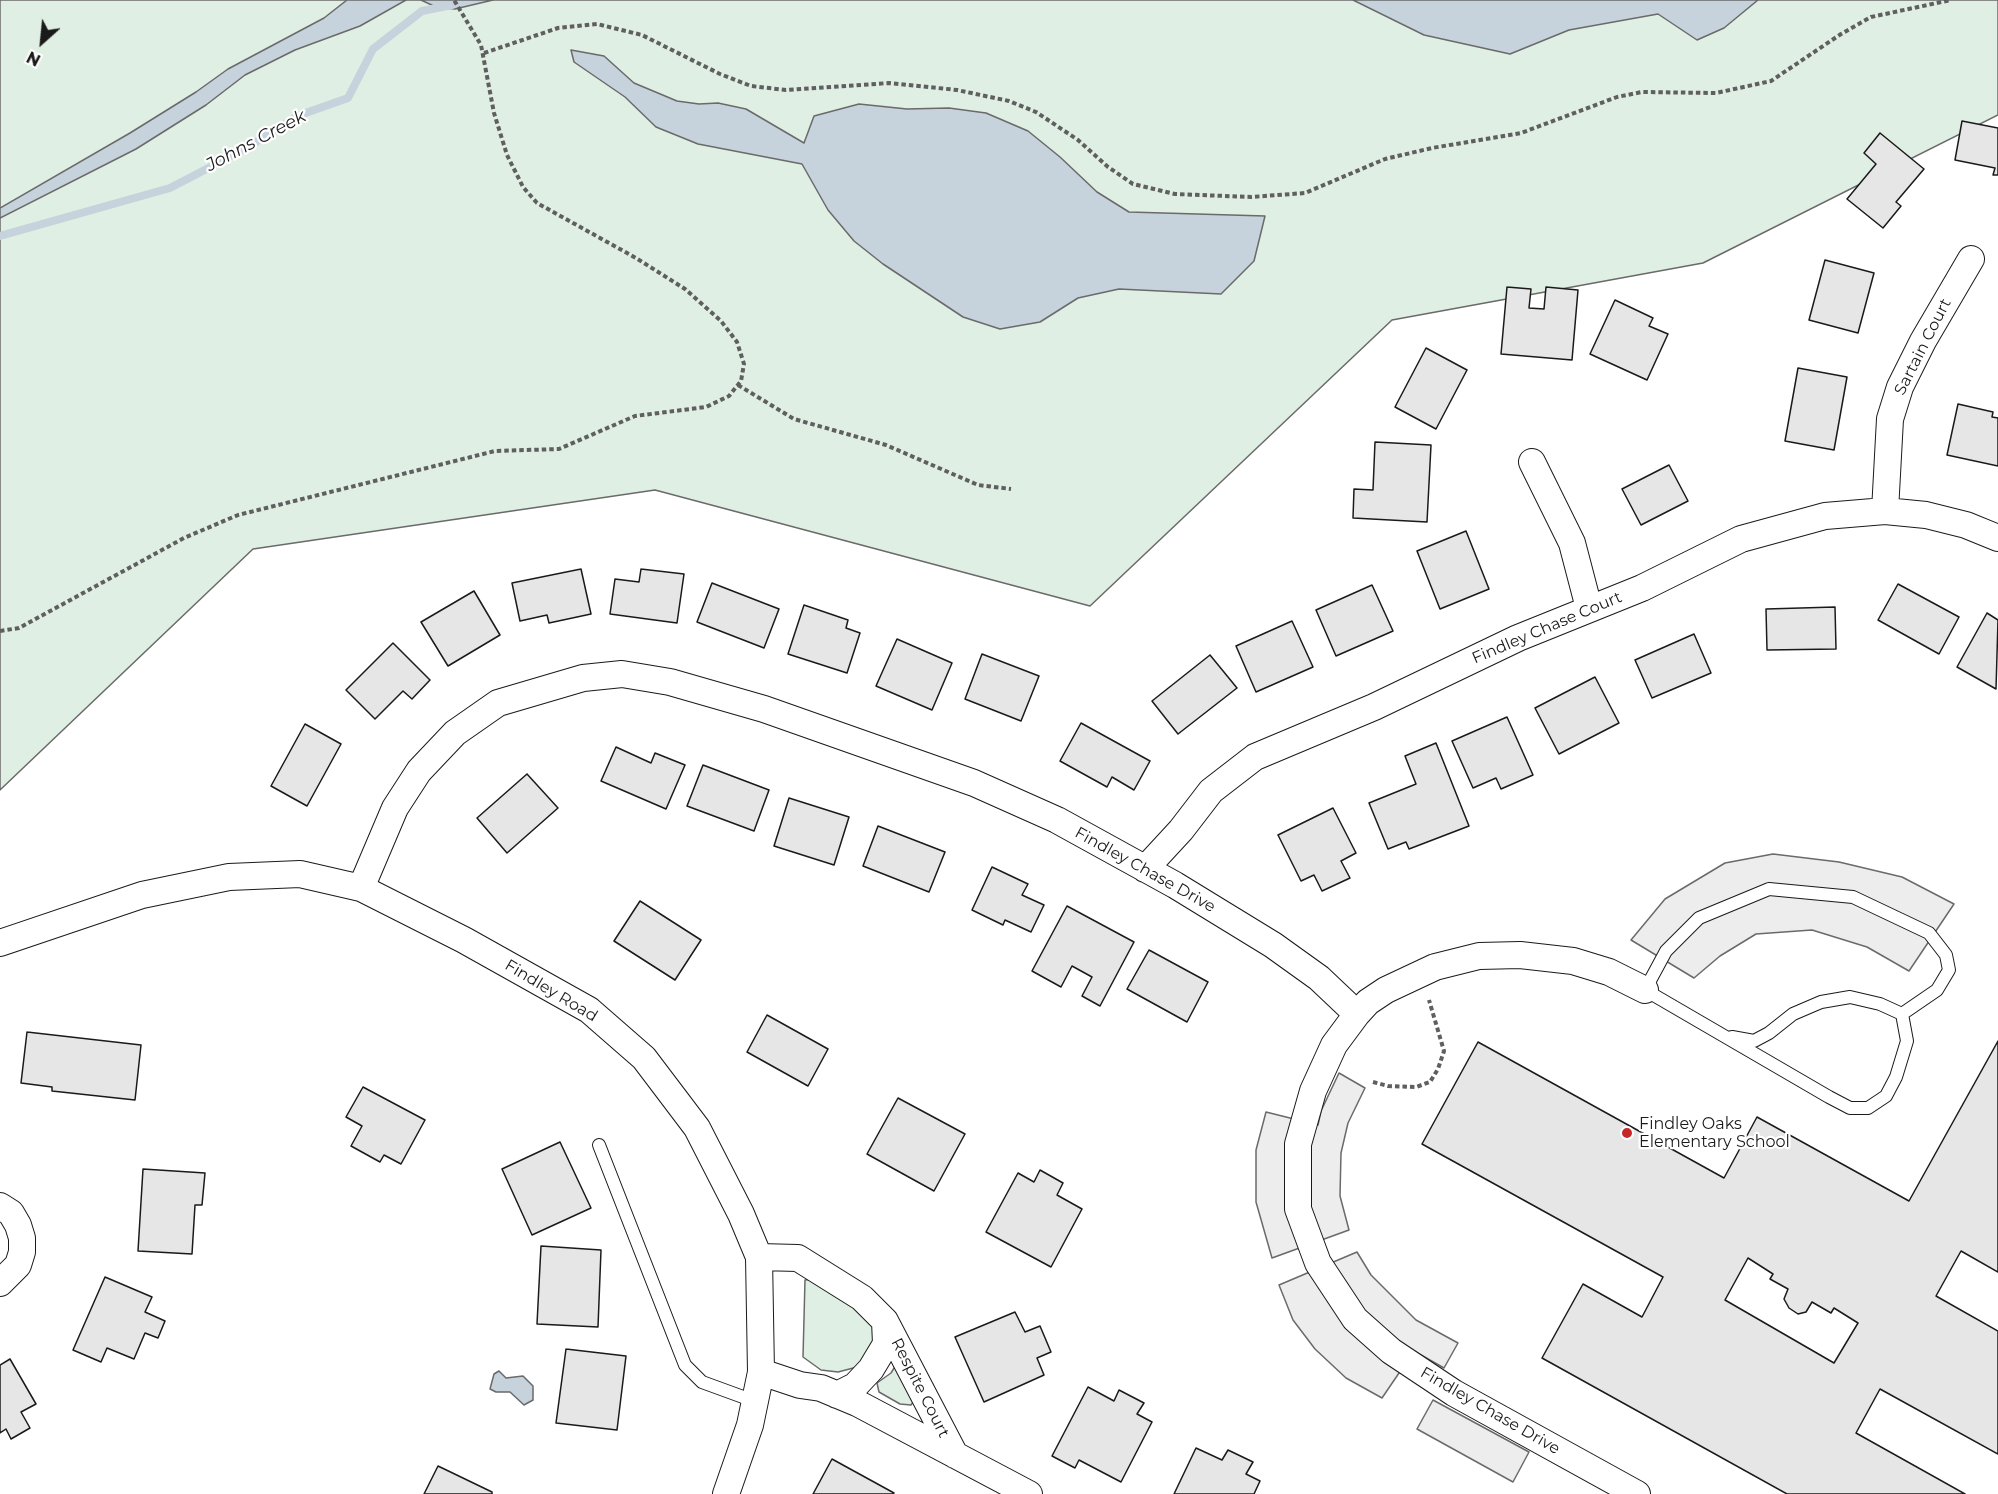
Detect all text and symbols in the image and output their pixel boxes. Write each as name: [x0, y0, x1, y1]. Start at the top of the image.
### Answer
north arrow: [12, 12, 72, 72]
text: N: [24, 47, 44, 70]
water label: Johns Creek: [202, 106, 310, 176]
street label: Sartain Court: [1890, 296, 1956, 398]
street label: Findley Chase Court: [1469, 588, 1625, 668]
street label: Findley Chase Drive: [1071, 823, 1219, 917]
street label: Findley Road: [501, 956, 601, 1026]
place label: Findley Oaks Elementary School: [1639, 1114, 1790, 1152]
marker: Findley Oaks Elementary School: [1620, 1126, 1634, 1140]
street label: Respite Court: [887, 1335, 953, 1441]
street label: Findley Chase Drive: [1417, 1363, 1563, 1459]

